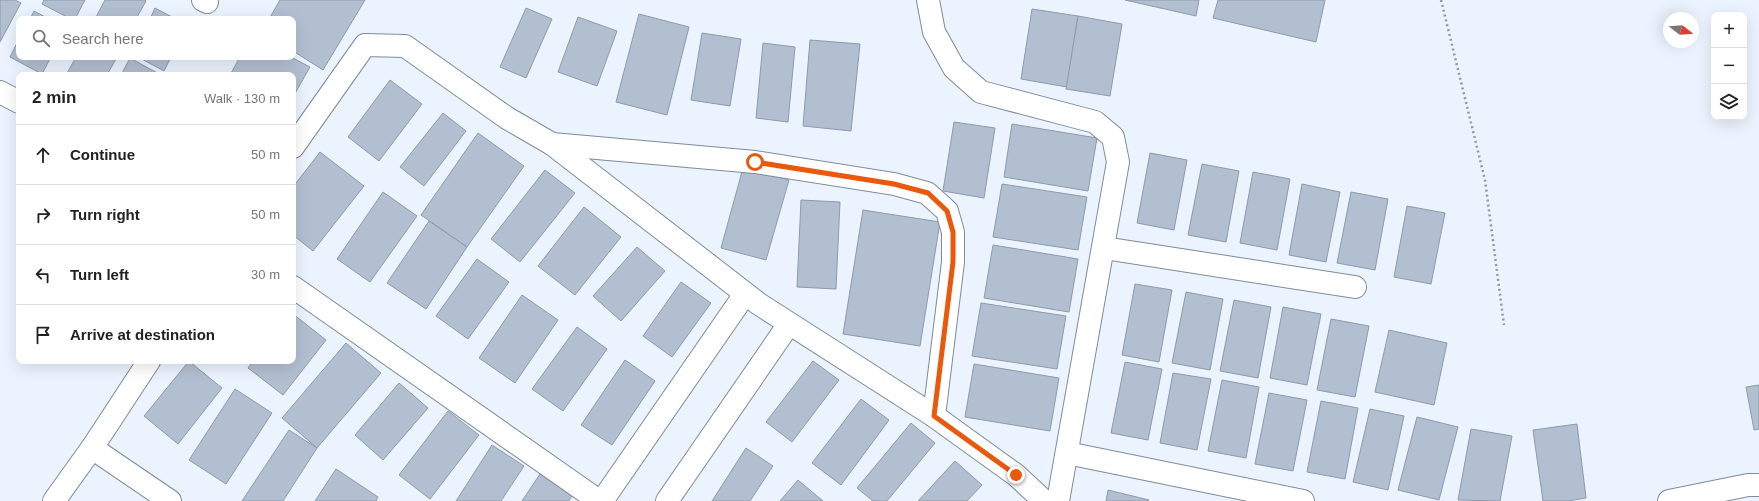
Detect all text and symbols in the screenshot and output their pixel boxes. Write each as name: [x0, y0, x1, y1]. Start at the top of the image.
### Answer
north arrow: [1663, 12, 1699, 48]
map controls: [1711, 12, 1747, 120]
button: +: [1711, 12, 1747, 48]
search box: [16, 16, 296, 60]
icon: search: [30, 27, 52, 49]
text: Search here: [62, 30, 144, 47]
button: −: [1711, 48, 1747, 84]
button: layers: [1711, 84, 1747, 120]
text: 2 min: [32, 88, 76, 107]
text: Walk · 130 m: [204, 91, 280, 106]
icon: ahead: [32, 144, 54, 166]
text: Continue: [70, 146, 135, 163]
text: 50 m: [251, 147, 280, 162]
route start: [746, 153, 764, 171]
icon: right: [32, 204, 54, 226]
text: Turn right: [70, 206, 140, 223]
text: 50 m: [251, 207, 280, 222]
icon: left: [32, 264, 54, 286]
text: Turn left: [70, 266, 129, 283]
text: 30 m: [251, 267, 280, 282]
icon: arrive: [32, 324, 54, 346]
text: Arrive at destination: [70, 326, 215, 343]
route end: [1007, 466, 1025, 484]

